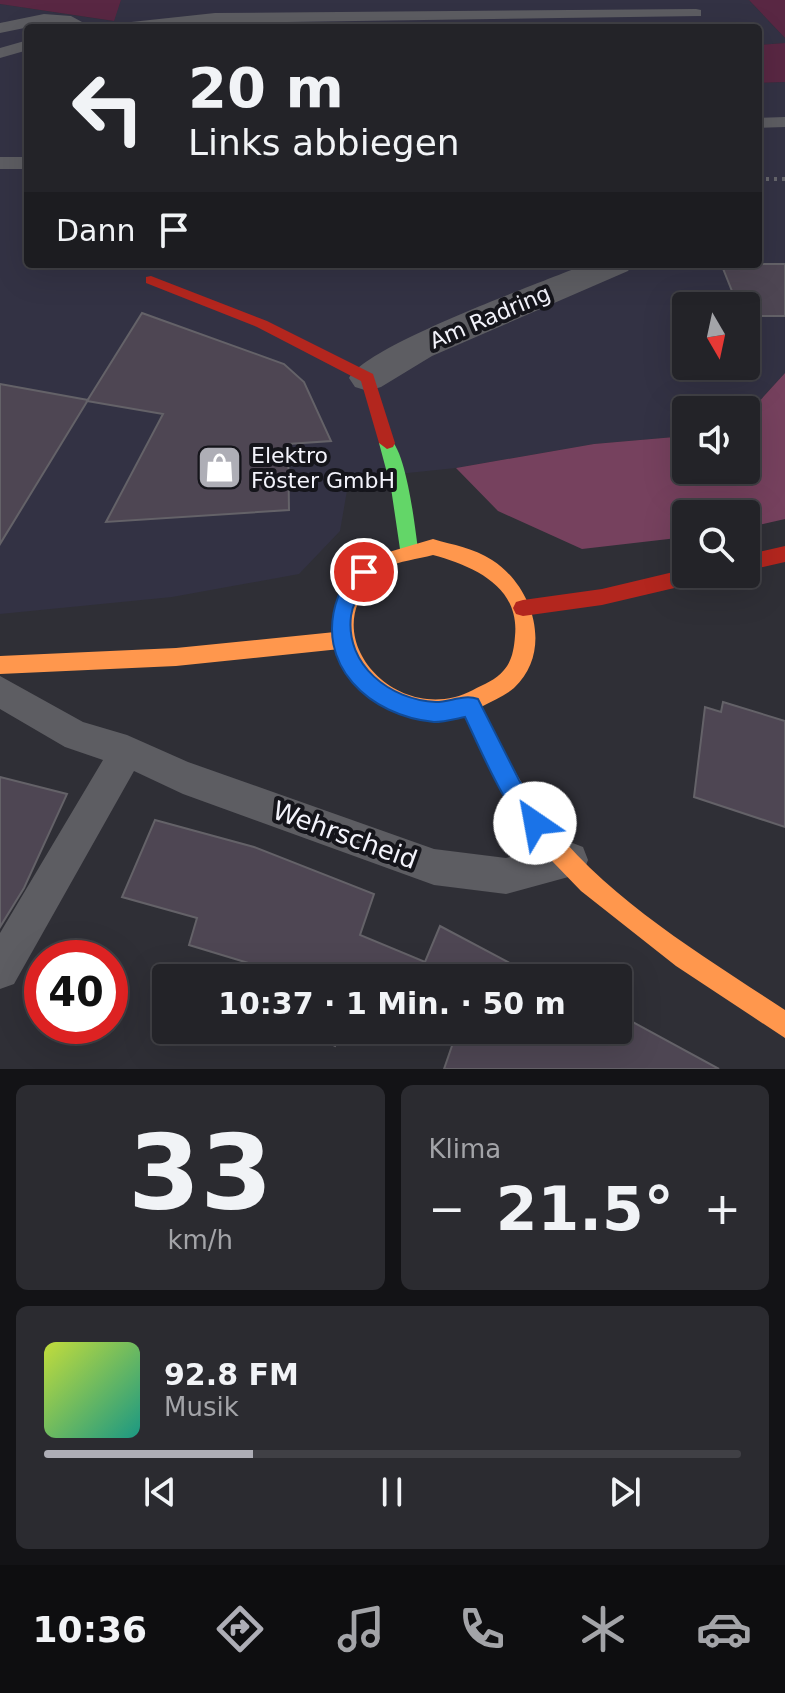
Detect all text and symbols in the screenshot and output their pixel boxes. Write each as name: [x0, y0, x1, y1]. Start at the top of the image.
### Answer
text: 20 m: [188, 55, 344, 120]
icon: left: [56, 56, 160, 160]
text: Links abbiegen: [188, 122, 460, 163]
icon: arrive: [152, 208, 196, 252]
text: Dann: [56, 213, 136, 248]
street label: Am Radring: [426, 280, 554, 354]
north arrow: [672, 292, 760, 380]
map controls: [672, 292, 760, 588]
button: sound: [672, 396, 760, 484]
place label: Elektro Föster GmbH: [251, 443, 395, 493]
shop icon: Elektro Föster GmbH: [196, 444, 244, 492]
button: search: [672, 500, 760, 588]
pin: [330, 538, 398, 606]
icon: arrive: [342, 550, 386, 594]
position arrow: [493, 781, 577, 865]
street label: Wehrscheid: [269, 795, 421, 875]
speed limit sign: 40: [24, 940, 128, 1044]
text: 10:37 · 1 Min. · 50 m: [218, 986, 566, 1021]
text: 33: [128, 1112, 273, 1234]
text: Klima: [429, 1134, 501, 1164]
text: 21.5°: [496, 1174, 674, 1244]
text: −: [429, 1183, 465, 1234]
text: +: [704, 1183, 741, 1234]
text: km/h: [167, 1225, 233, 1255]
text: 92.8 FM: [164, 1357, 299, 1392]
text: Musik: [164, 1392, 239, 1422]
icon: previous: [138, 1470, 182, 1514]
icon: pause: [370, 1470, 414, 1514]
icon: next: [603, 1470, 647, 1514]
icon: directions: [212, 1601, 268, 1657]
icon: music: [333, 1601, 389, 1657]
icon: phone: [454, 1601, 510, 1657]
icon: climate: [575, 1601, 631, 1657]
icon: car: [696, 1601, 752, 1657]
text: 10:36: [33, 1609, 147, 1650]

